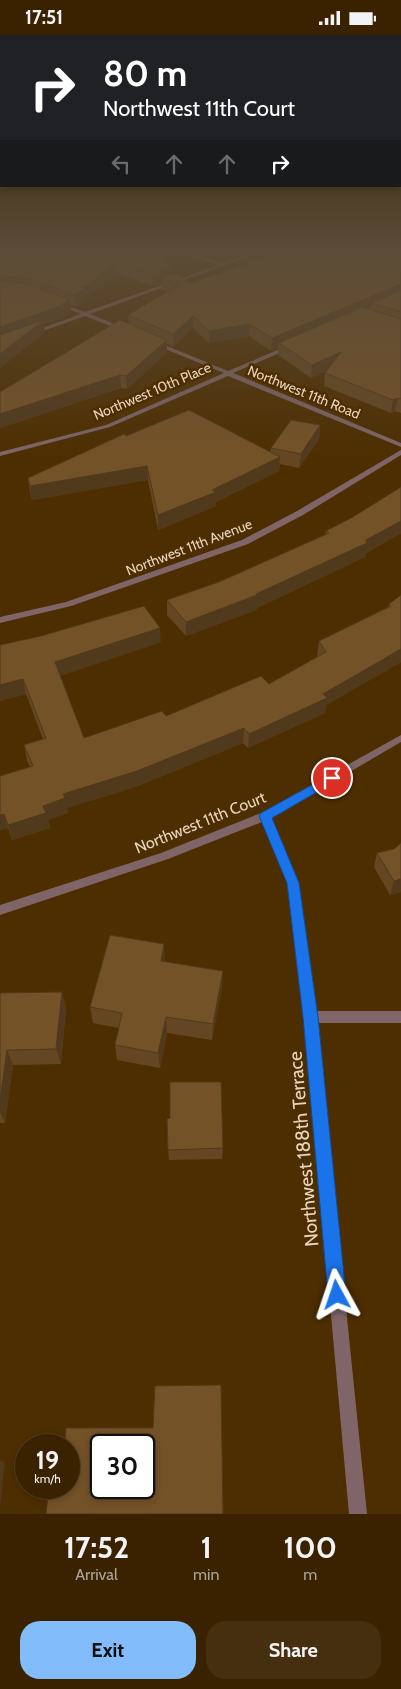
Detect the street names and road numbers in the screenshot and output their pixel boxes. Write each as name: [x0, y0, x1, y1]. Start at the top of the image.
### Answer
street label: Northwest 10th Place: [90, 358, 214, 424]
street label: Northwest 11th Road: [245, 361, 363, 423]
street label: Northwest 11th Avenue: [123, 515, 255, 579]
street label: Northwest 11th Court: [132, 787, 269, 857]
street label: Northwest 188th Terrace: [283, 1050, 323, 1248]

